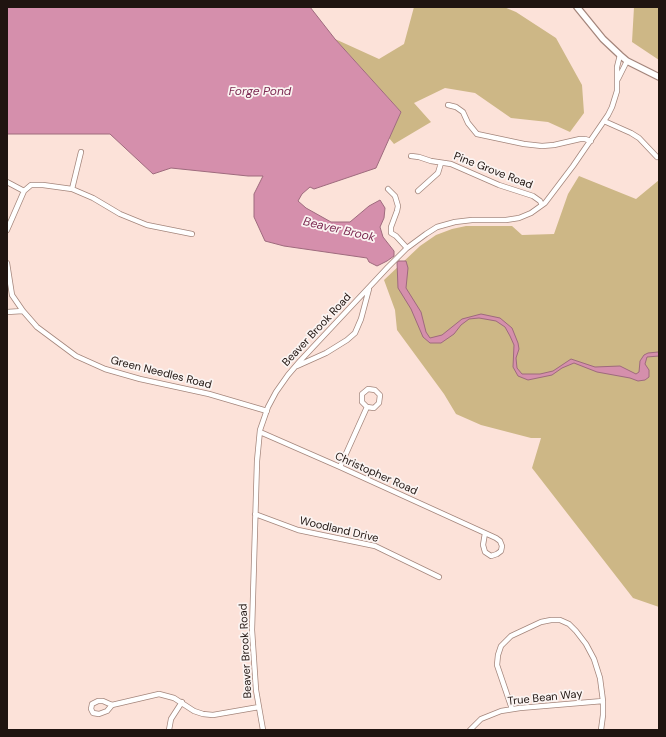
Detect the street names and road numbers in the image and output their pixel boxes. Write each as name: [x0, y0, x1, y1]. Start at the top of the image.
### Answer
street label: Pine Grove Road: [452, 150, 534, 192]
street label: Beaver Brook Road: [280, 291, 354, 369]
street label: Green Needles Road: [109, 354, 213, 392]
street label: Christopher Road: [333, 450, 419, 498]
street label: Woodland Drive: [298, 514, 380, 546]
street label: Beaver Brook Road: [237, 603, 255, 699]
street label: True Bean Way: [507, 688, 583, 708]

